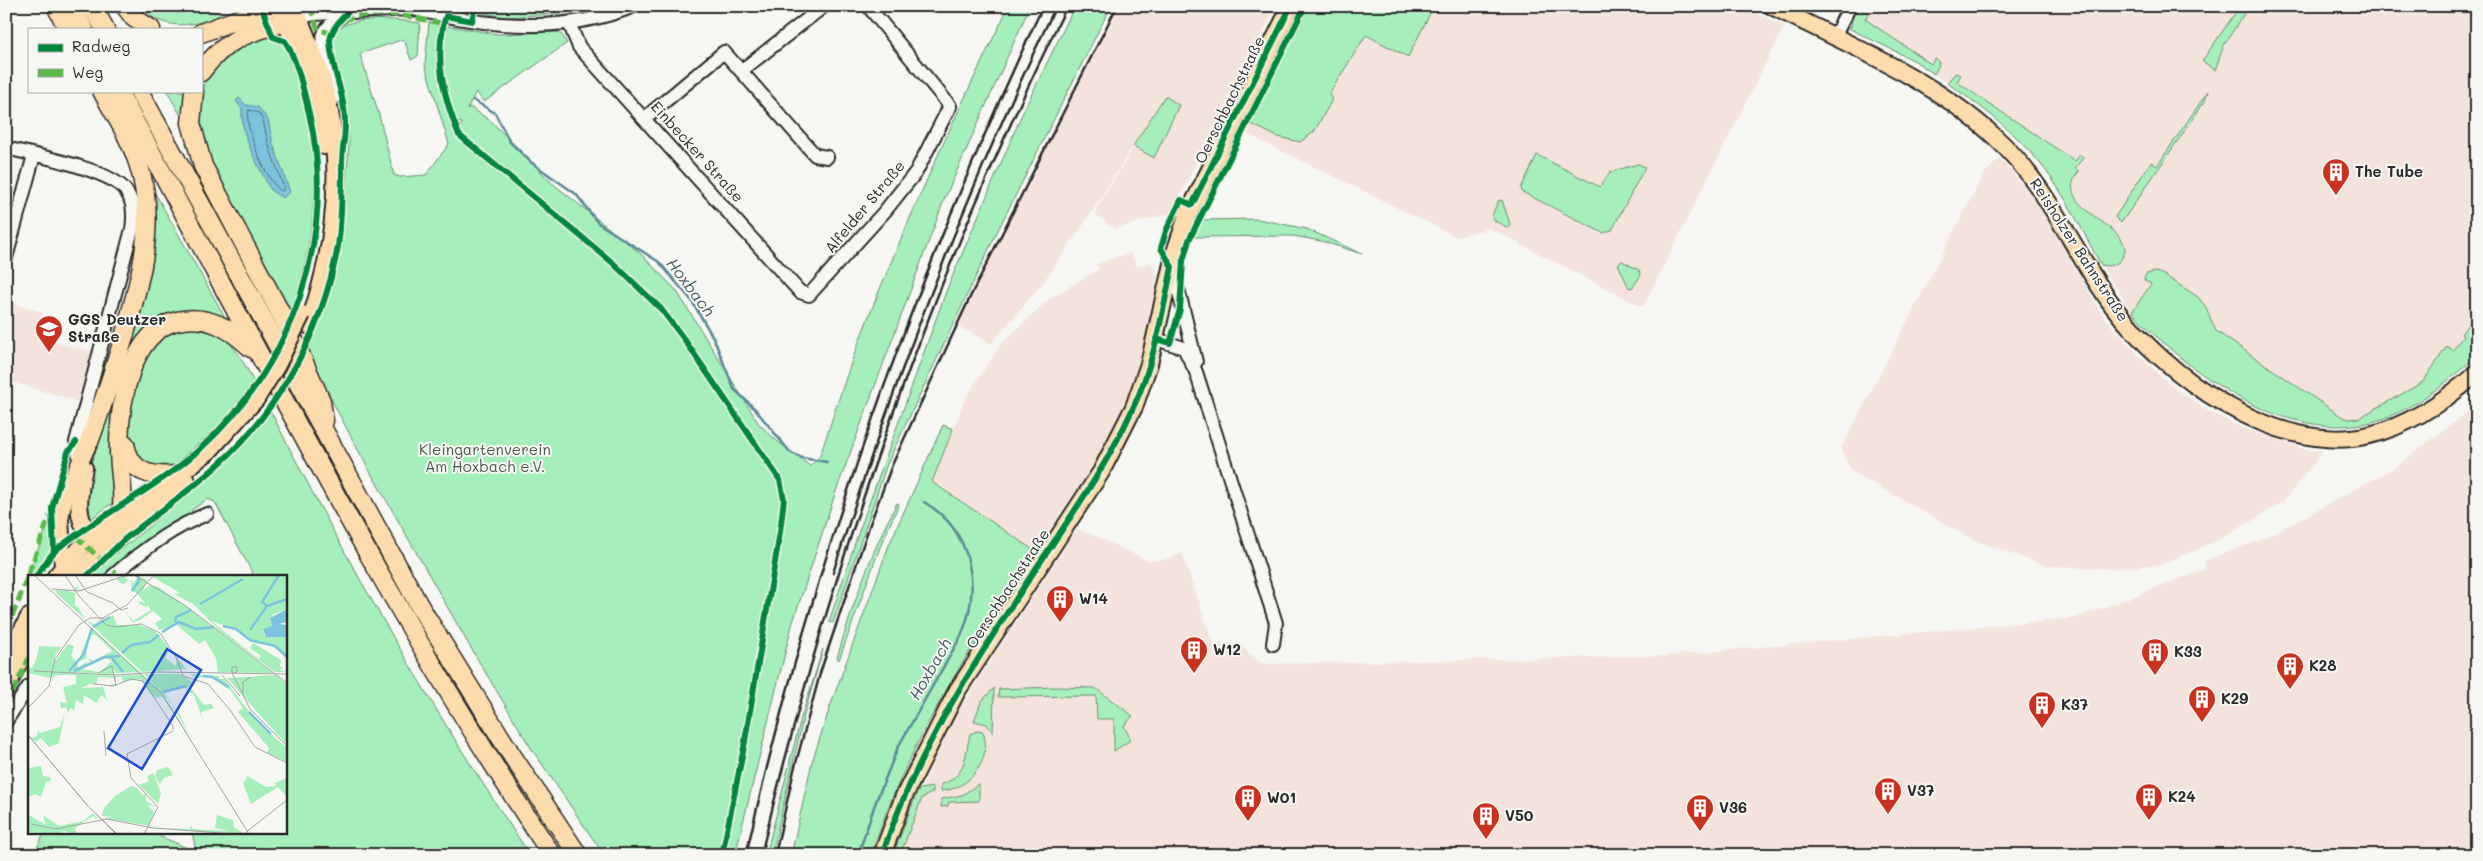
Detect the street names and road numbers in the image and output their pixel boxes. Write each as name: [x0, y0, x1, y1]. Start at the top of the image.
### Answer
street label: Oerschbachstraße: [1190, 33, 1269, 166]
street label: Einbecker Straße: [647, 97, 748, 206]
street label: Alfelder Straße: [820, 156, 909, 257]
street label: Reisholzer Bahnstraße: [2026, 174, 2134, 325]
street label: Oerschbachstraße: [961, 525, 1053, 652]

